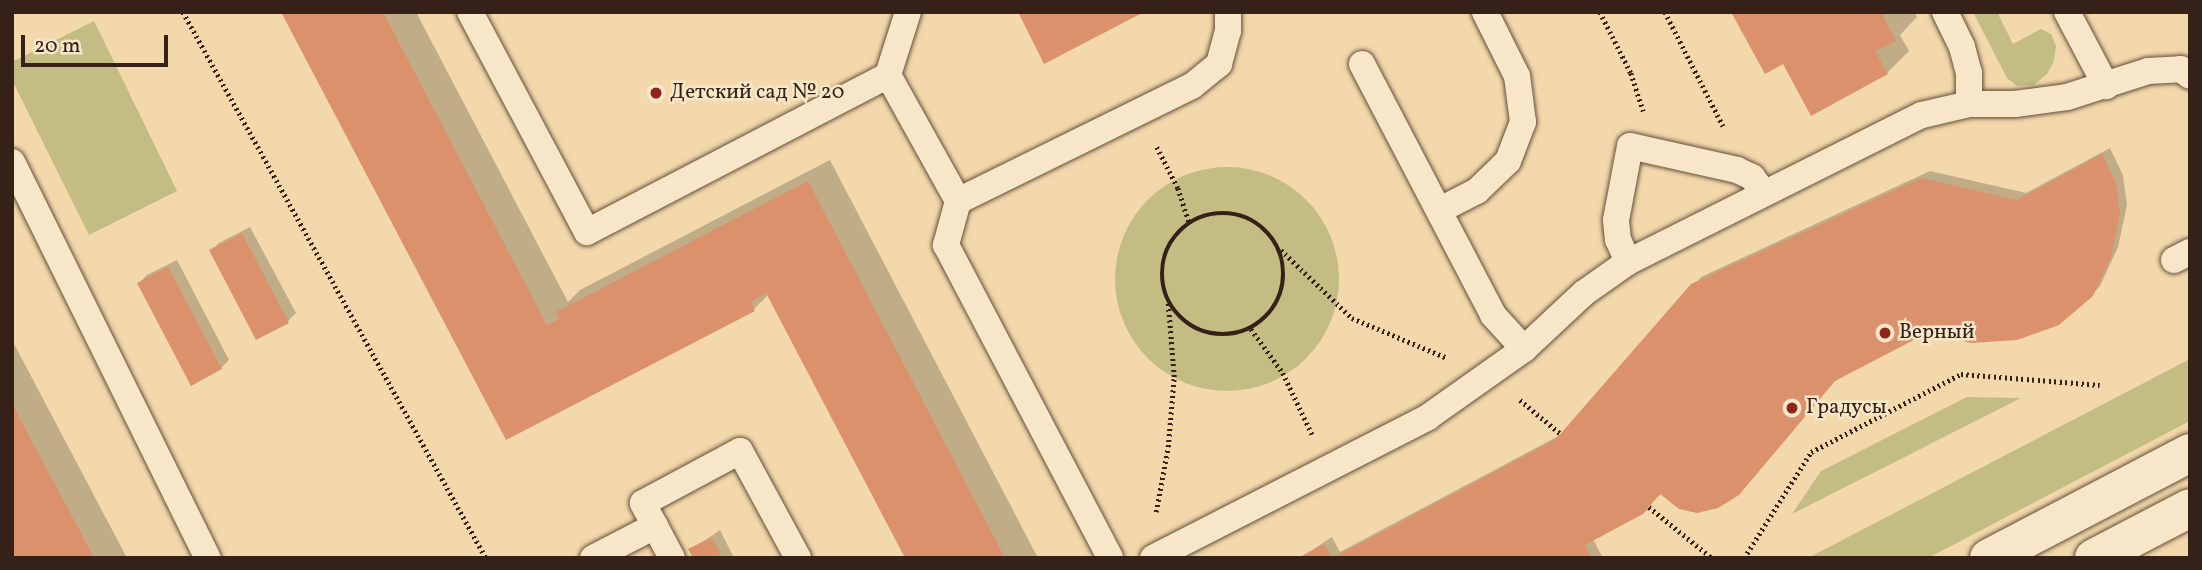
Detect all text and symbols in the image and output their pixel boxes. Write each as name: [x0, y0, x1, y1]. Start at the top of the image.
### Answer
scale bar: [24, 21, 172, 65]
text: 20 m: [34, 32, 80, 61]
place label: Детский сад № 20: [670, 80, 844, 106]
marker: Детский сад № 20: [648, 85, 664, 101]
place label: Верный: [1899, 320, 1974, 346]
marker: Верный: [1877, 325, 1893, 341]
place label: Градусы: [1806, 395, 1886, 421]
marker: Градусы: [1784, 400, 1800, 416]

